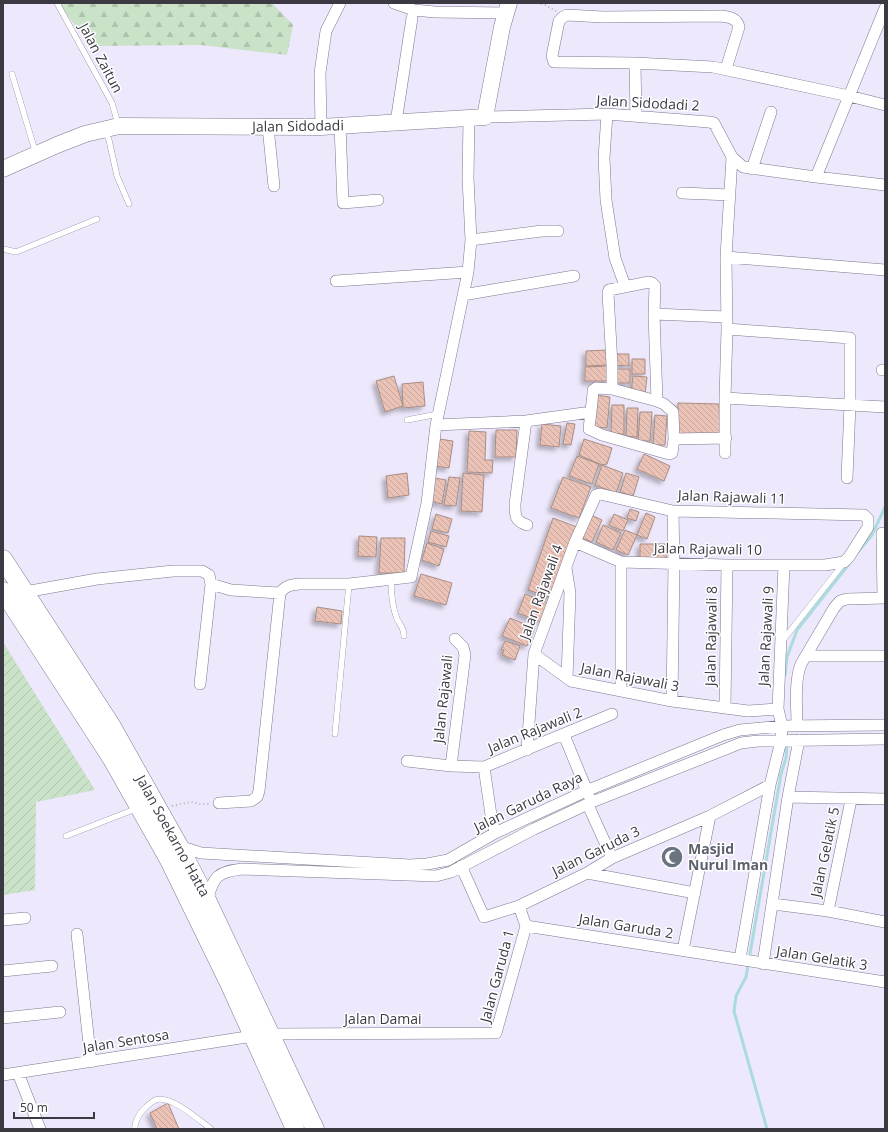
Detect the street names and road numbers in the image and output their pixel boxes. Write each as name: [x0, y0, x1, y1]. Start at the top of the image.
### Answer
street label: Jalan Zaitun: [74, 18, 128, 96]
street label: Jalan Sidodadi 2: [594, 90, 700, 115]
street label: Jalan Sidodadi: [250, 115, 344, 136]
street label: Jalan Rajawali 11: [676, 485, 786, 508]
street label: Jalan Rajawali 10: [652, 538, 762, 559]
street label: Jalan Rajawali 4: [514, 542, 567, 644]
street label: Jalan Rajawali 9: [753, 585, 778, 688]
street label: Jalan Rajawali 8: [700, 586, 721, 688]
street label: Jalan Rajawali: [428, 654, 457, 746]
street label: Jalan Rajawali 3: [577, 657, 681, 695]
street label: Jalan Rajawali 2: [483, 702, 585, 758]
street label: Jalan Garuda Raya: [469, 767, 585, 837]
street label: Jalan Soekarno Hatta: [131, 770, 215, 900]
street label: Jalan Gelatik 5: [805, 805, 843, 901]
street label: Jalan Garuda 3: [547, 821, 643, 881]
street label: Jalan Garuda 2: [576, 908, 675, 942]
street label: Jalan Garuda 1: [474, 927, 518, 1026]
street label: Jalan Gelatik 3: [773, 941, 869, 974]
street label: Jalan Damai: [342, 1009, 422, 1028]
street label: Jalan Sentosa: [79, 1024, 170, 1057]

